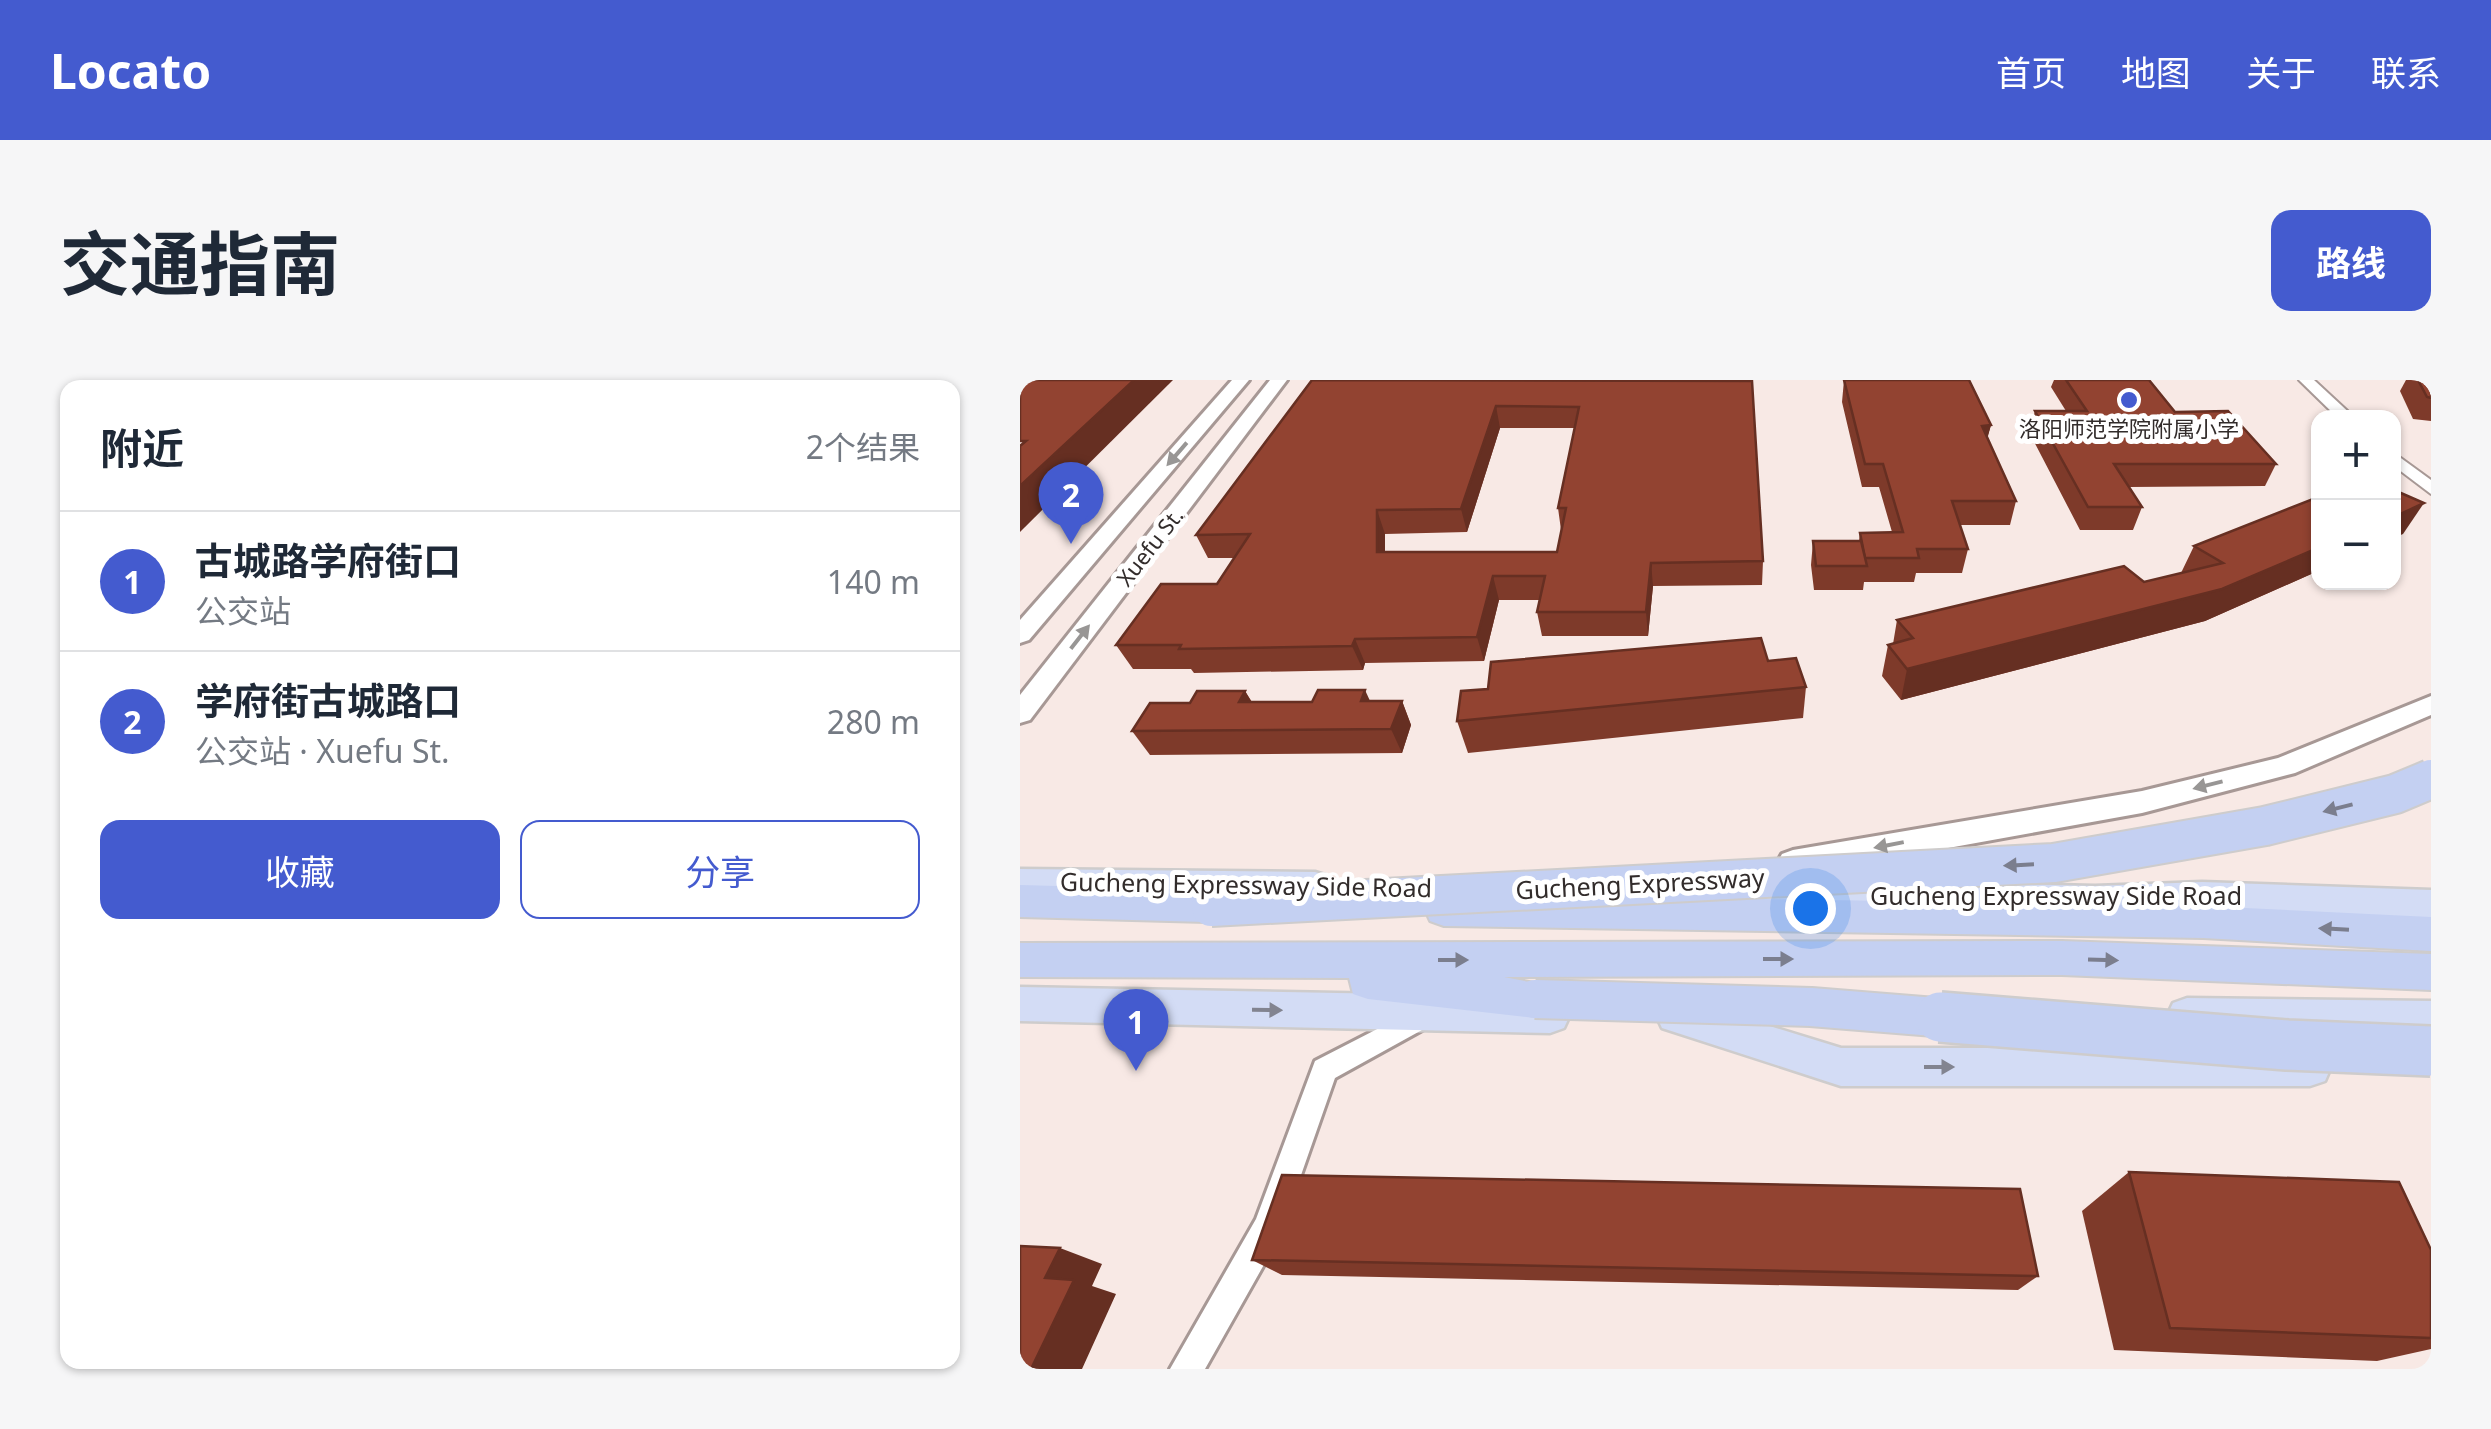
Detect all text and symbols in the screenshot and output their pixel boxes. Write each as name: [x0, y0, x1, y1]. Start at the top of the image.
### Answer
text: Locato: [50, 38, 211, 103]
text: 首页: [1996, 49, 2066, 96]
text: 地图: [2121, 49, 2191, 96]
text: 关于: [2246, 49, 2316, 96]
text: 联系: [2371, 49, 2441, 96]
button: 路线: [2271, 210, 2431, 311]
text: 交通指南: [60, 215, 340, 311]
marker: 洛阳师范学院附属小学: [2118, 389, 2140, 411]
map controls: [2311, 410, 2401, 590]
button: +: [2311, 410, 2401, 500]
place label: 洛阳师范学院附属小学: [2019, 413, 2239, 443]
text: 附近: [100, 419, 184, 476]
text: 2个结果: [806, 425, 920, 468]
one-way arrow: [1166, 441, 1188, 466]
pin: 2: [1038, 461, 1104, 544]
button: −: [2311, 500, 2401, 590]
street label: Xuefu St.: [1109, 501, 1189, 592]
text: 古城路学府街口: [195, 534, 461, 586]
text: 1: [123, 560, 142, 603]
text: 140 m: [827, 560, 920, 603]
text: 公交站: [195, 589, 291, 632]
one-way arrow: [1069, 624, 1090, 650]
text: 学府街古城路口: [195, 674, 461, 726]
text: 2: [123, 700, 142, 743]
text: 280 m: [827, 700, 920, 743]
text: 公交站 · Xuefu St.: [195, 729, 450, 772]
one-way arrow: [2192, 778, 2223, 794]
one-way arrow: [2322, 801, 2353, 816]
button: 收藏: [100, 820, 500, 919]
button: 分享: [520, 820, 920, 919]
one-way arrow: [1873, 838, 1904, 854]
one-way arrow: [2002, 857, 2034, 873]
street label: Gucheng Expressway: [1515, 859, 1766, 907]
street label: Gucheng Expressway Side Road: [1060, 864, 1432, 904]
street label: Gucheng Expressway Side Road: [1870, 878, 2242, 912]
your location: [1785, 883, 1836, 934]
one-way arrow: [2317, 921, 2349, 937]
one-way arrow: [1762, 951, 1794, 967]
one-way arrow: [1437, 952, 1469, 968]
one-way arrow: [2087, 952, 2119, 968]
pin: 1: [1104, 988, 1168, 1071]
one-way arrow: [1251, 1002, 1283, 1018]
one-way arrow: [1923, 1059, 1955, 1075]

